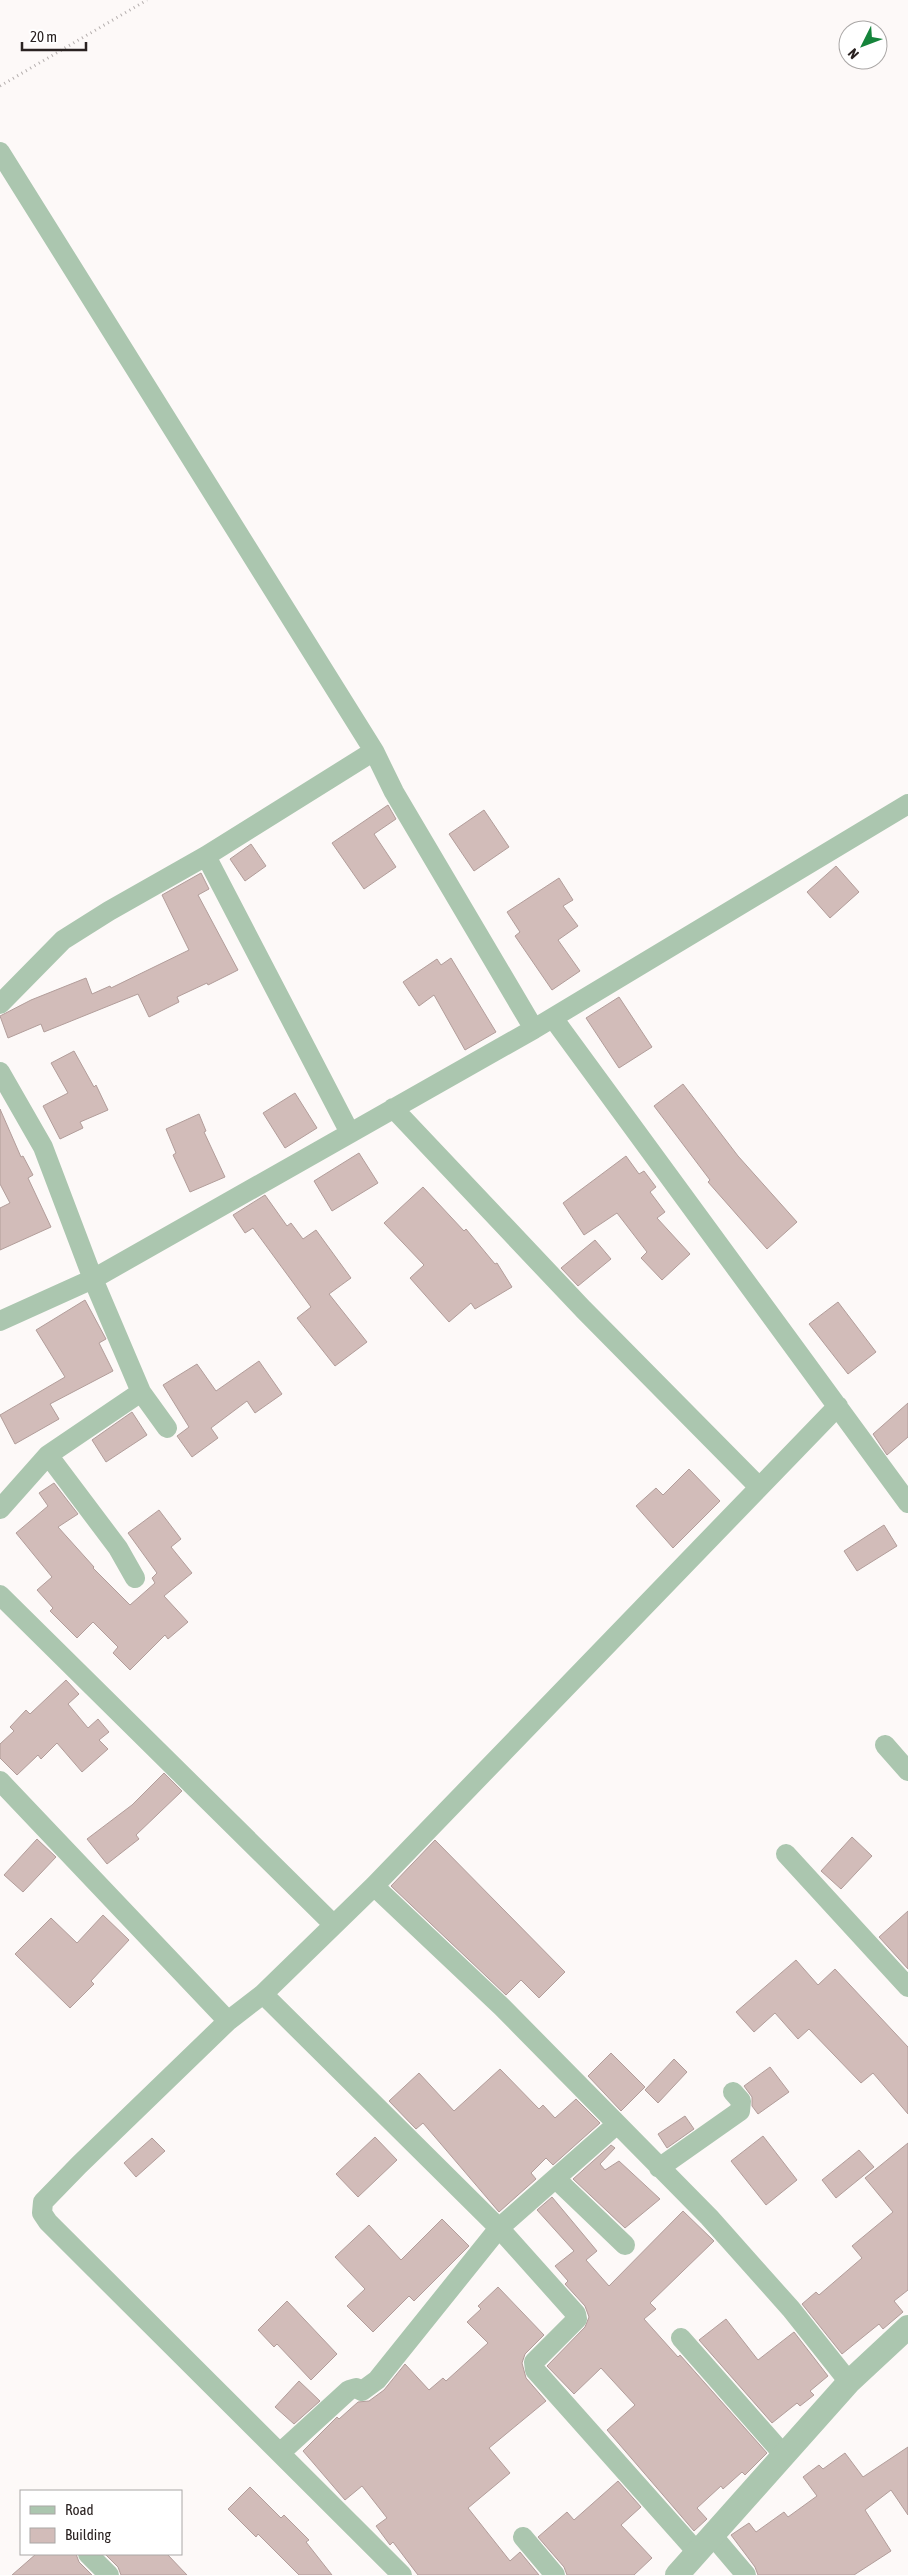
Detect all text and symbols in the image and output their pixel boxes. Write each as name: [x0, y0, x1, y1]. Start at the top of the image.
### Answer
scale bar: [22, 20, 86, 52]
north arrow: [838, 20, 888, 70]
text: 20 m: [30, 28, 57, 45]
text: N: [845, 45, 862, 62]
legend: [20, 2490, 182, 2555]
text: Road: [65, 2501, 94, 2518]
text: Building: [65, 2526, 111, 2543]

